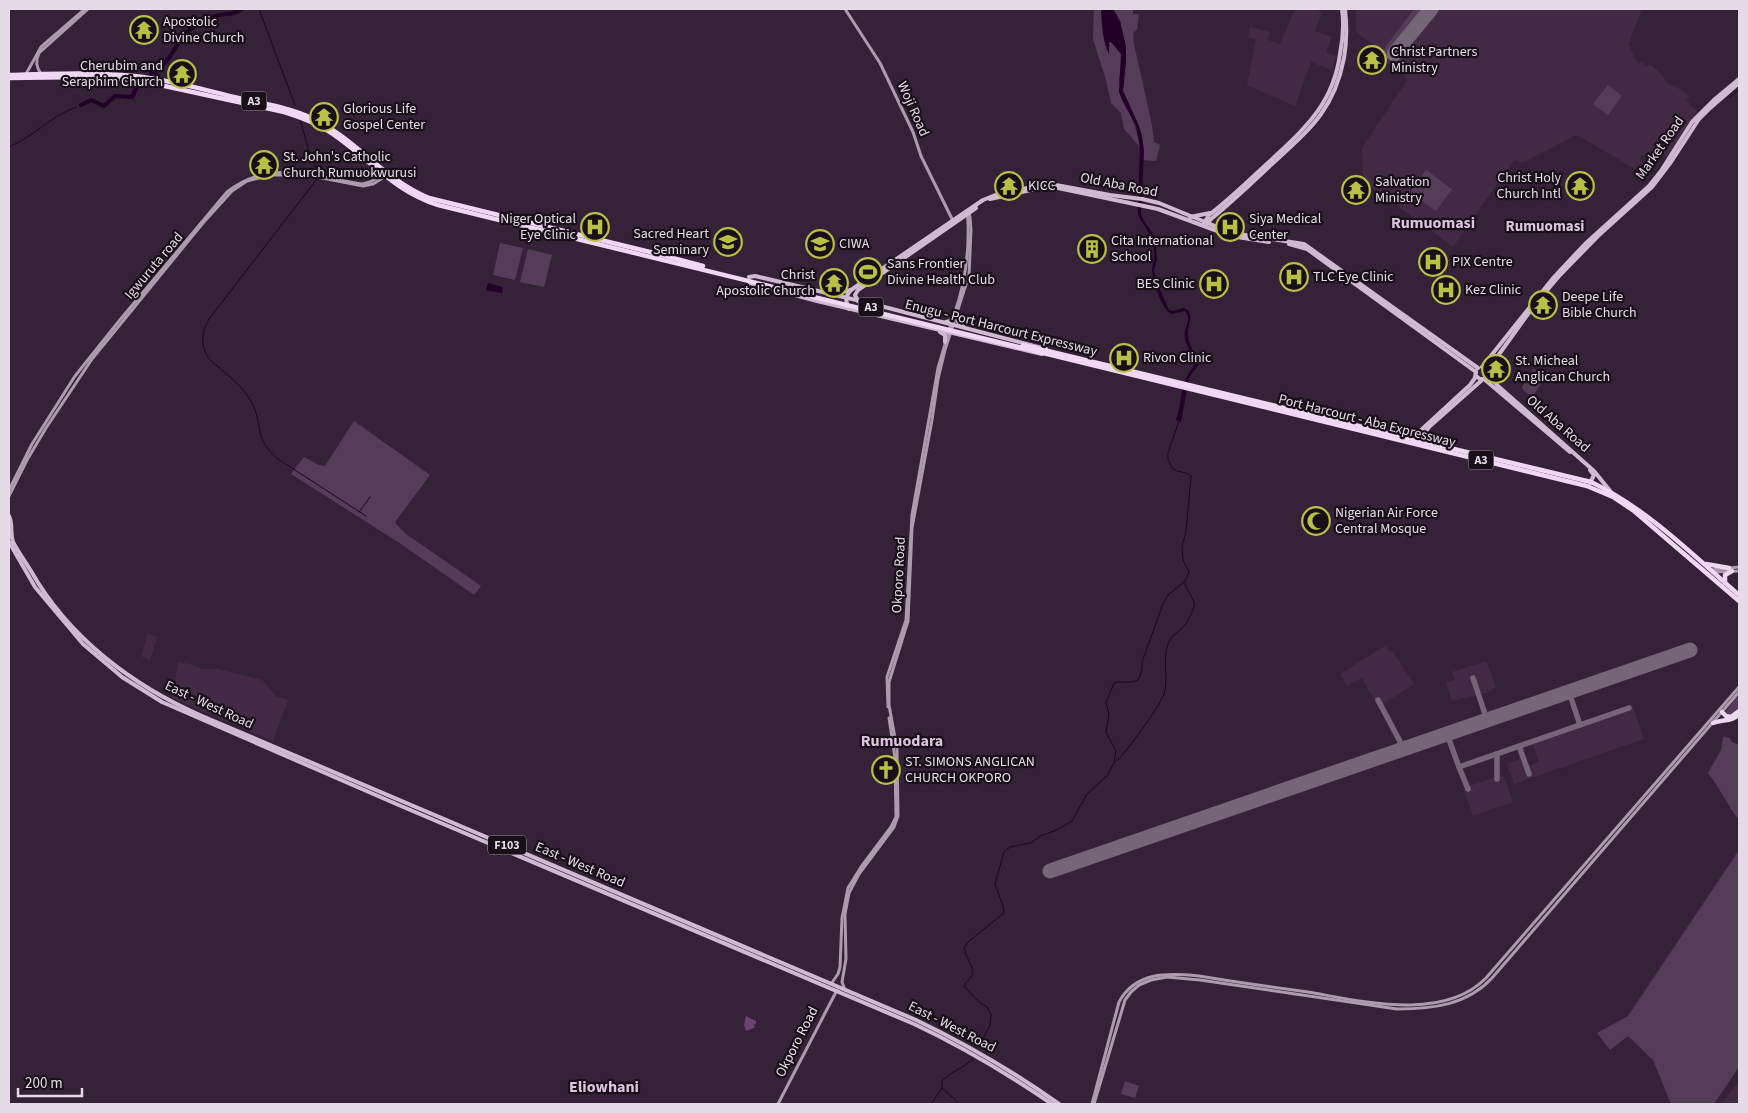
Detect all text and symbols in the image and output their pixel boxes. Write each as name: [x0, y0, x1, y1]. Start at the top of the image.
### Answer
place label: Apostolic Divine Church: [163, 12, 244, 48]
temple icon: Apostolic Divine Church: [129, 15, 159, 45]
place label: Christ Partners Ministry: [1391, 42, 1477, 78]
temple icon: Christ Partners Ministry: [1357, 45, 1387, 75]
place label: Cherubim and Seraphim Church: [62, 56, 163, 92]
temple icon: Cherubim and Seraphim Church: [167, 59, 197, 89]
street label: Woji Road: [892, 78, 934, 140]
road number: A3: [242, 92, 266, 110]
place label: Glorious Life Gospel Center: [343, 99, 425, 135]
temple icon: Glorious Life Gospel Center: [309, 102, 339, 132]
street label: Market Road: [1631, 112, 1689, 184]
place label: St. John's Catholic Church Rumuokwurusi: [283, 147, 417, 183]
temple icon: St. John's Catholic Church Rumuokwurusi: [249, 150, 279, 180]
street label: Old Aba Road: [1079, 168, 1159, 202]
place label: Christ Holy Church Intl: [1497, 168, 1561, 204]
temple icon: KICC: [994, 171, 1024, 201]
temple icon: Christ Holy Church Intl: [1565, 171, 1595, 201]
place label: Salvation Ministry: [1375, 172, 1430, 208]
temple icon: Salvation Ministry: [1341, 175, 1371, 205]
place label: KICC: [1028, 176, 1055, 196]
place label: Niger Optical Eye Clinic: [500, 209, 577, 245]
place label: Siya Medical Center: [1249, 209, 1322, 245]
hospital icon: Niger Optical Eye Clinic: [580, 212, 610, 242]
hospital icon: Siya Medical Center: [1215, 212, 1245, 242]
district label: Rumuomasi: [1391, 212, 1475, 234]
district label: Rumuomasi: [1506, 216, 1584, 237]
place label: Sacred Heart Seminary: [633, 224, 709, 260]
school or university icon: Sacred Heart Seminary: [713, 227, 743, 257]
street label: Igwuruta road: [120, 228, 188, 304]
school or university icon: CIWA: [805, 229, 835, 259]
place label: Cita International School: [1111, 231, 1213, 267]
place label: CIWA: [839, 234, 870, 254]
building icon: Cita International School: [1077, 234, 1107, 264]
hospital icon: PIX Centre: [1418, 247, 1448, 277]
place label: PIX Centre: [1452, 252, 1513, 272]
place label: Sans Frontier Divine Health Club: [887, 254, 995, 290]
sports icon: Sans Frontier Divine Health Club: [853, 257, 883, 287]
hospital icon: TLC Eye Clinic: [1279, 262, 1309, 292]
place label: Christ Apostolic Church: [716, 265, 815, 301]
place label: TLC Eye Clinic: [1313, 267, 1394, 287]
temple icon: Christ Apostolic Church: [819, 268, 849, 298]
hospital icon: BES Clinic: [1199, 269, 1229, 299]
place label: BES Clinic: [1137, 274, 1196, 294]
hospital icon: Kez Clinic: [1431, 275, 1461, 305]
place label: Kez Clinic: [1465, 280, 1522, 300]
place label: Deepe Life Bible Church: [1562, 287, 1637, 323]
temple icon: Deepe Life Bible Church: [1528, 290, 1558, 320]
street label: Enugu - Port Harcourt Expressway: [903, 294, 1100, 362]
road number: A3: [858, 298, 884, 316]
hospital icon: Rivon Clinic: [1109, 343, 1139, 373]
place label: Rivon Clinic: [1143, 348, 1212, 368]
place label: St. Micheal Anglican Church: [1515, 351, 1610, 387]
temple icon: St. Micheal Anglican Church: [1481, 354, 1511, 384]
street label: Port Harcourt - Aba Expressway: [1276, 389, 1458, 453]
street label: Old Aba Road: [1522, 391, 1594, 457]
road number: A3: [1468, 450, 1494, 470]
place label: Nigerian Air Force Central Mosque: [1335, 503, 1438, 539]
mosque icon: Nigerian Air Force Central Mosque: [1301, 506, 1331, 536]
street label: Okporo Road: [887, 536, 911, 614]
street label: East - West Road: [161, 676, 257, 734]
district label: Rumuodara: [861, 730, 943, 752]
place label: ST. SIMONS ANGLICAN CHURCH OKPORO: [905, 752, 1035, 788]
church icon: ST. SIMONS ANGLICAN CHURCH OKPORO: [871, 755, 901, 785]
road number: F103: [488, 836, 526, 854]
street label: East - West Road: [532, 837, 628, 893]
street label: East - West Road: [905, 996, 999, 1058]
street label: Okporo Road: [771, 1003, 823, 1081]
scale bar: [18, 1066, 81, 1098]
text: 200 m: [25, 1073, 63, 1094]
district label: Eliowhani: [569, 1076, 639, 1098]

